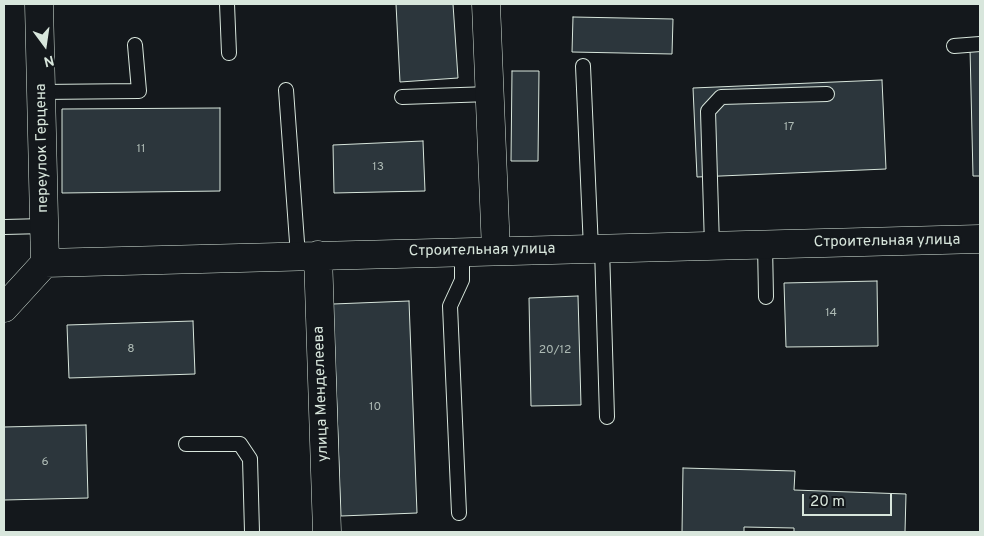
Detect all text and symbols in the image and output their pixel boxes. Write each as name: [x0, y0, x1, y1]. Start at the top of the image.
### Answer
north arrow: [20, 20, 70, 70]
text: N: [42, 51, 56, 70]
street label: переулок Герцена: [33, 83, 53, 213]
house number: 17: [784, 121, 794, 135]
house number: 11: [137, 143, 145, 157]
house number: 13: [372, 161, 384, 175]
street label: Строительная улица: [814, 232, 960, 252]
street label: Строительная улица: [409, 241, 555, 261]
house number: 14: [825, 307, 837, 321]
street label: улица Менделеева: [311, 326, 333, 462]
house number: 8: [127, 343, 135, 357]
house number: 20/12: [539, 344, 571, 358]
house number: 10: [369, 401, 381, 415]
house number: 6: [41, 456, 49, 470]
scale bar: [804, 484, 894, 516]
text: 20 m: [810, 493, 845, 512]

